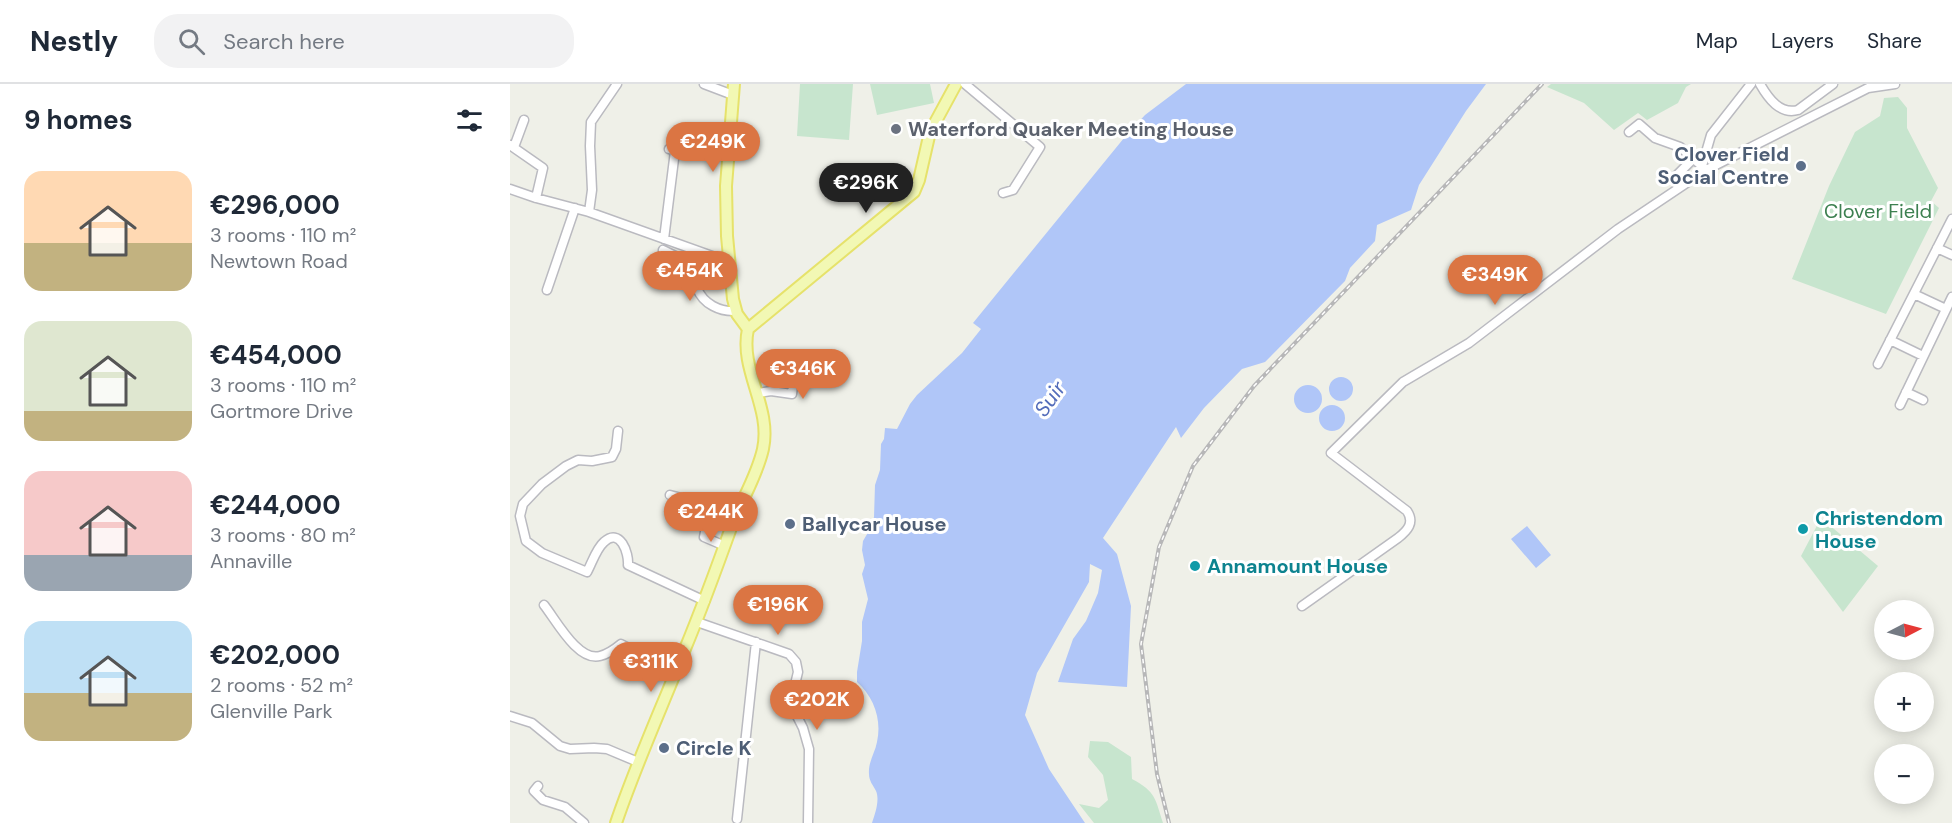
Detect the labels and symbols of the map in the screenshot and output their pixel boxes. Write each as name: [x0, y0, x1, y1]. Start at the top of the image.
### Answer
place label: Waterford Quaker Meeting House: [908, 116, 1234, 142]
pin: €249K: [671, 122, 755, 173]
marker: Waterford Quaker Meeting House: [889, 122, 903, 136]
place label: Clover Field Social Centre: [1657, 141, 1789, 190]
marker: Clover Field Social Centre: [1794, 159, 1808, 173]
pin: €296K: [824, 163, 908, 214]
park label: Clover Field: [1824, 198, 1932, 224]
pin: €454K: [648, 251, 732, 302]
pin: €349K: [1453, 255, 1537, 306]
pin: €346K: [761, 349, 845, 400]
water label: Suir: [1028, 375, 1073, 422]
pin: €244K: [669, 492, 753, 543]
place label: Christendom House: [1815, 505, 1943, 554]
place label: Ballycar House: [802, 511, 947, 537]
marker: Ballycar House: [783, 517, 797, 531]
marker: Christendom House: [1796, 522, 1810, 536]
place label: Annamount House: [1207, 553, 1388, 579]
marker: Annamount House: [1188, 559, 1202, 573]
pin: €196K: [736, 585, 820, 636]
north arrow: [1874, 600, 1934, 660]
pin: €311K: [609, 642, 693, 693]
pin: €202K: [775, 680, 859, 731]
place label: Circle K: [676, 735, 752, 761]
marker: Circle K: [657, 741, 671, 755]

